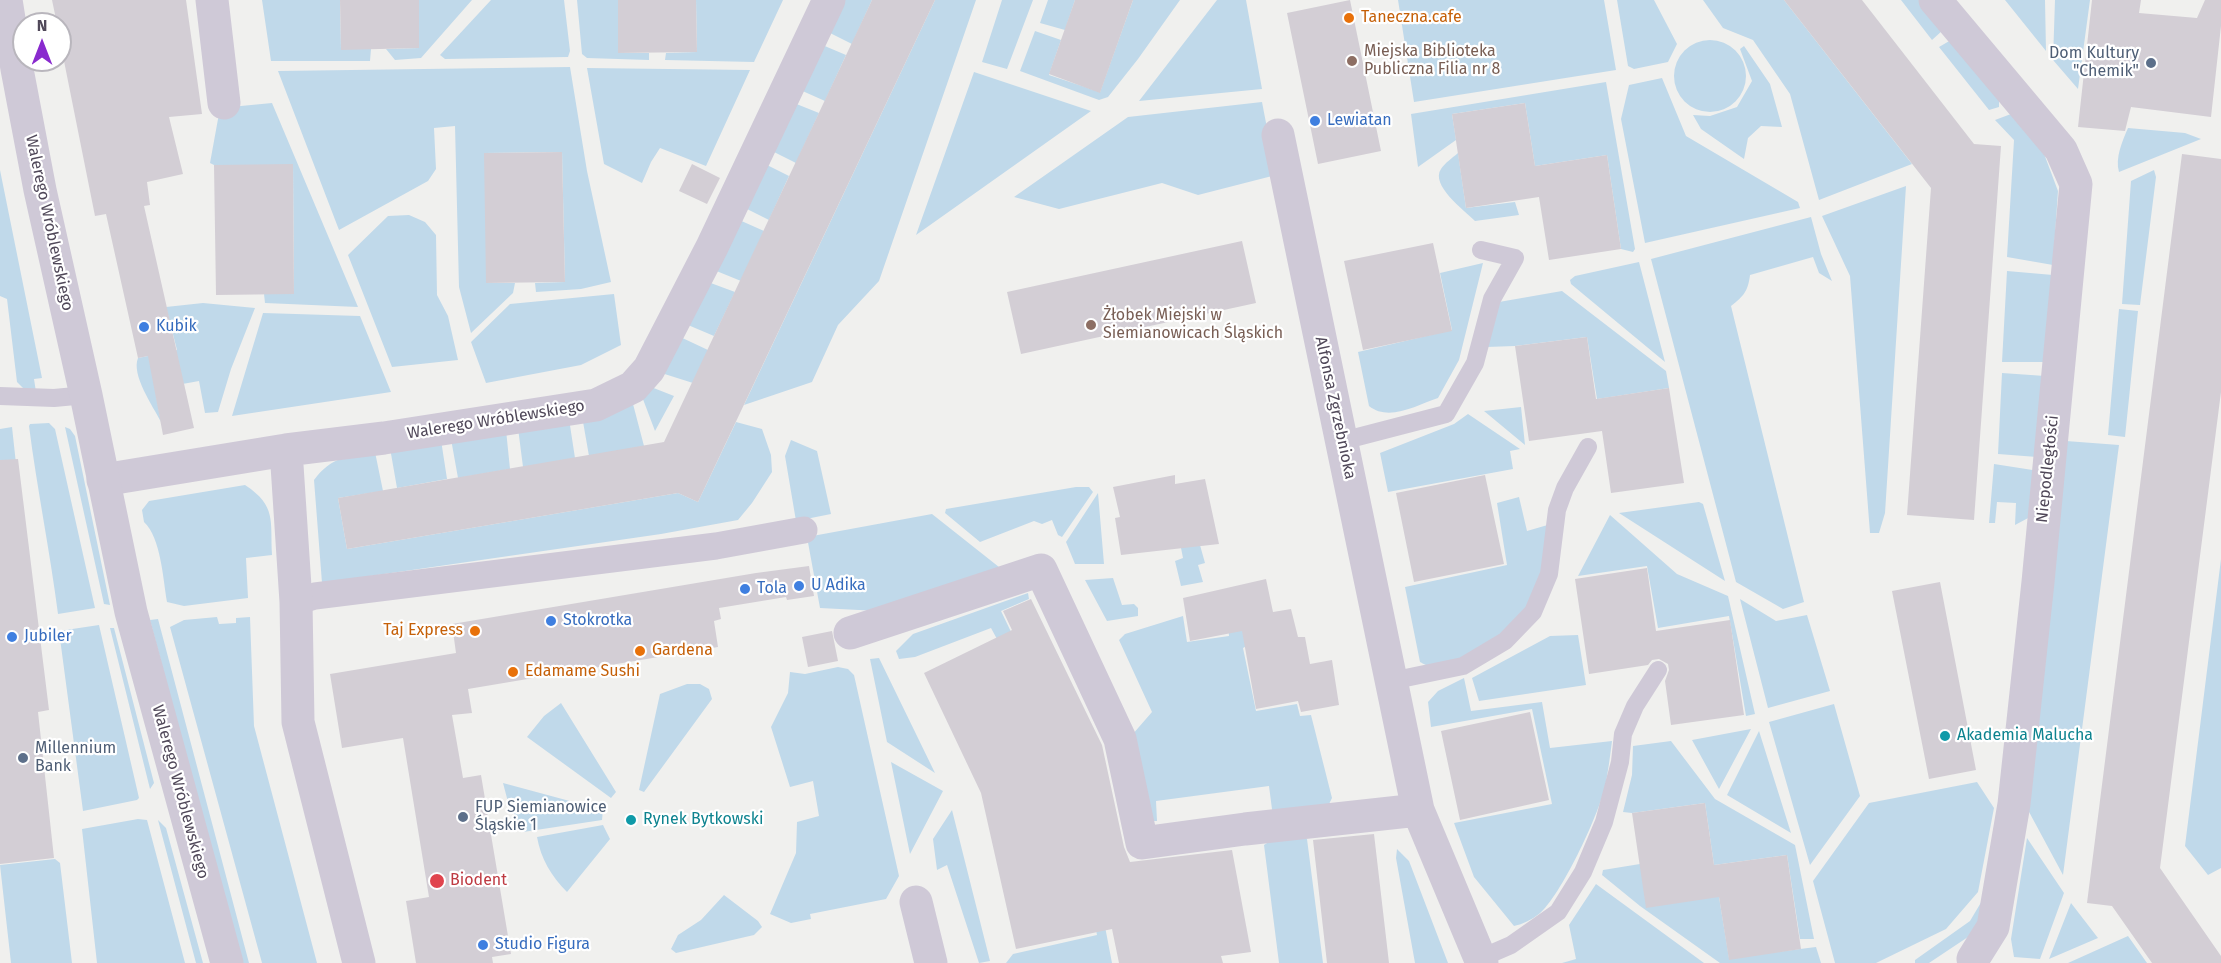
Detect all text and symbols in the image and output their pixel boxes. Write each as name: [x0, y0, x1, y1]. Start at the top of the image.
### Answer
place label: Taneczna.cafe: [1361, 8, 1462, 28]
marker: Taneczna.cafe: [1342, 11, 1356, 25]
north arrow: [12, 12, 72, 72]
text: N: [37, 16, 47, 35]
place label: Miejska Biblioteka Publiczna Filia nr 8: [1364, 42, 1500, 80]
place label: Dom Kultury "Chemik": [2049, 44, 2139, 82]
marker: Miejska Biblioteka Publiczna Filia nr 8: [1345, 54, 1359, 68]
marker: Dom Kultury "Chemik": [2144, 56, 2158, 70]
place label: Lewiatan: [1327, 111, 1392, 131]
marker: Lewiatan: [1308, 114, 1322, 128]
street label: Walerego Wróblewskiego: [21, 133, 77, 313]
place label: Żłobek Miejski w Siemianowicach Śląskich: [1103, 306, 1283, 344]
place label: Kubik: [156, 317, 197, 337]
marker: Żłobek Miejski w Siemianowicach Śląskich: [1084, 318, 1098, 332]
marker: Kubik: [137, 320, 151, 334]
street label: Alfonsa Zgrzebnioka: [1311, 335, 1359, 481]
street label: Walerego Wróblewskiego: [406, 396, 586, 444]
street label: Niepodległości: [2033, 414, 2063, 524]
place label: U Adika: [811, 576, 866, 596]
place label: Tola: [757, 579, 787, 599]
marker: U Adika: [792, 579, 806, 593]
marker: Tola: [738, 582, 752, 596]
place label: Stokrotka: [563, 611, 632, 631]
marker: Stokrotka: [544, 614, 558, 628]
place label: Taj Express: [383, 621, 463, 641]
marker: Taj Express: [468, 624, 482, 638]
place label: Jubiler: [24, 627, 72, 647]
marker: Jubiler: [5, 630, 19, 644]
place label: Gardena: [652, 641, 713, 661]
marker: Gardena: [633, 644, 647, 658]
place label: Edamame Sushi: [525, 662, 640, 682]
marker: Edamame Sushi: [506, 665, 520, 679]
street label: Walerego Wróblewskiego: [148, 703, 212, 881]
place label: Akademia Malucha: [1957, 726, 2093, 746]
marker: Akademia Malucha: [1938, 729, 1952, 743]
place label: Millennium Bank: [35, 739, 116, 777]
marker: Millennium Bank: [16, 751, 30, 765]
place label: FUP Siemianowice Śląskie 1: [475, 798, 607, 836]
marker: FUP Siemianowice Śląskie 1: [456, 810, 470, 824]
place label: Rynek Bytkowski: [643, 810, 763, 830]
marker: Rynek Bytkowski: [624, 813, 638, 827]
place label: Biodent: [450, 871, 507, 891]
marker: Biodent: [428, 872, 446, 890]
place label: Studio Figura: [495, 935, 590, 955]
marker: Studio Figura: [476, 938, 490, 952]

